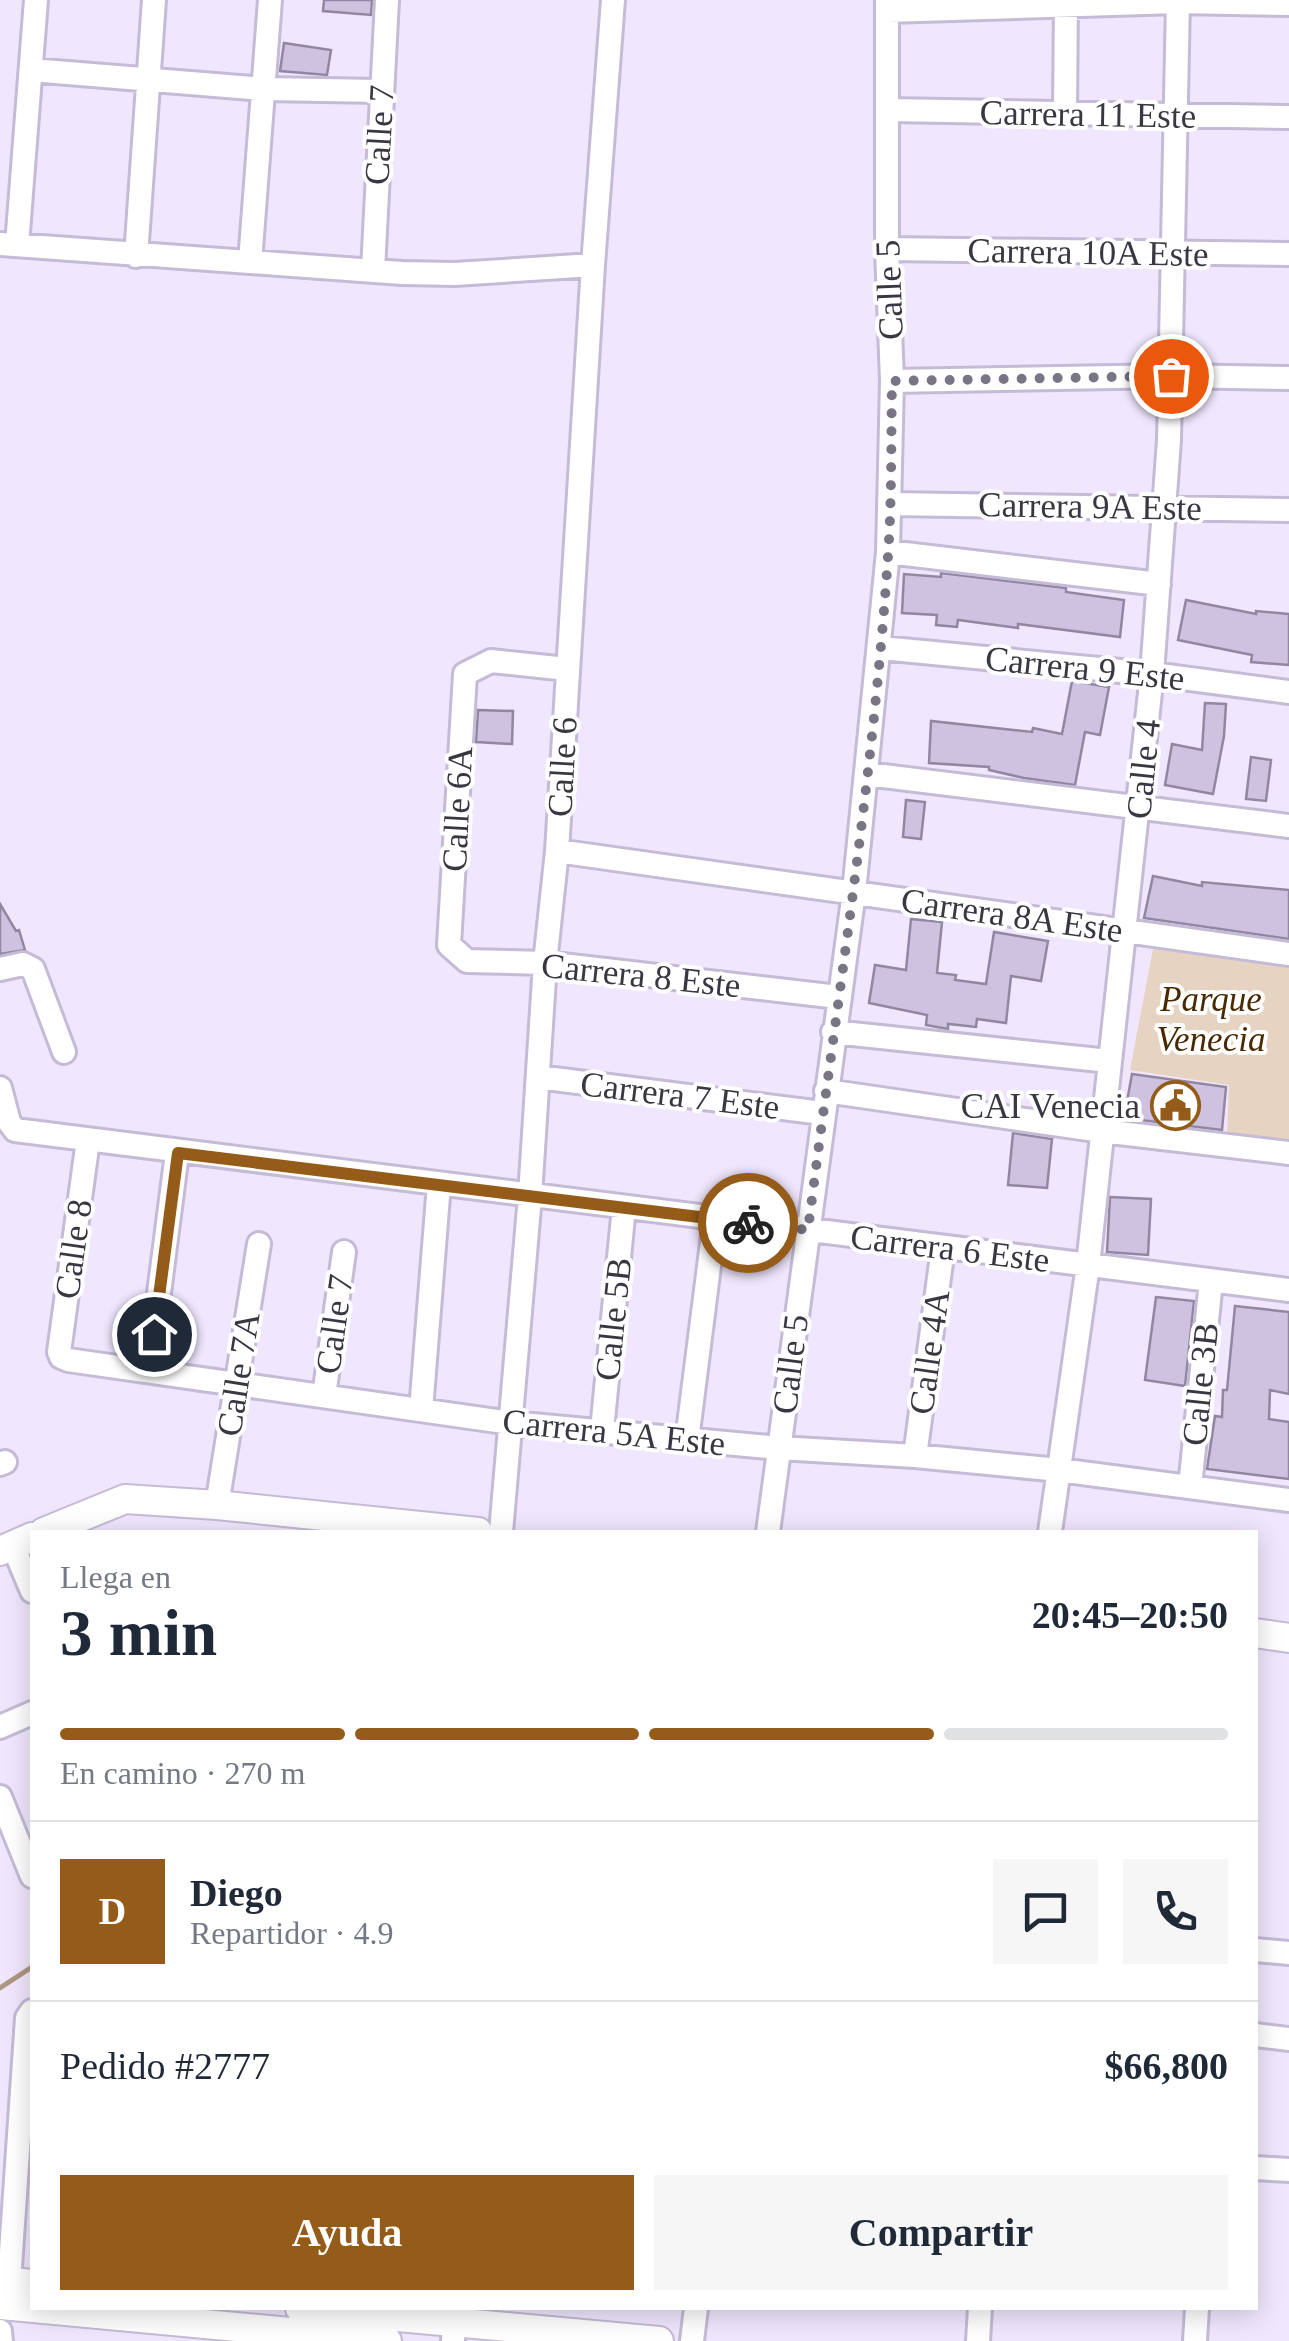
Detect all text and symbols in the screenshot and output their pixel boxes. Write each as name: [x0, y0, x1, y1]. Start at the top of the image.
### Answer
street label: Calle 7: [357, 84, 402, 186]
street label: Carrera 11 Este: [979, 93, 1197, 136]
street label: Carrera 10A Este: [967, 231, 1209, 274]
street label: Calle 5: [868, 239, 911, 341]
pin: [1129, 334, 1214, 419]
icon: bag: [1144, 349, 1199, 404]
street label: Carrera 9A Este: [978, 485, 1202, 528]
street label: Carrera 9 Este: [983, 639, 1187, 698]
street label: Calle 6: [540, 716, 585, 818]
street label: Calle 4: [1119, 717, 1168, 821]
street label: Calle 6A: [435, 745, 480, 873]
street label: Carrera 8A Este: [899, 881, 1125, 950]
street label: Carrera 8 Este: [539, 946, 743, 1005]
park label: Parque Venecia: [1157, 980, 1265, 1059]
street label: Carrera 7 Este: [578, 1064, 782, 1127]
public building icon: CAI Venecia: [1149, 1080, 1201, 1132]
place label: CAI Venecia: [961, 1087, 1140, 1126]
courier: [698, 1173, 798, 1273]
icon: bike: [721, 1196, 776, 1251]
street label: Calle 8: [47, 1197, 100, 1301]
street label: Carrera 6 Este: [848, 1217, 1052, 1280]
street label: Calle 5B: [588, 1256, 639, 1382]
street label: Calle 7: [308, 1272, 361, 1376]
street label: Calle 4A: [901, 1287, 958, 1417]
pin: [112, 1292, 197, 1377]
icon: home: [127, 1307, 182, 1362]
street label: Calle 7A: [209, 1308, 268, 1439]
street label: Calle 5: [765, 1312, 816, 1416]
street label: Calle 3B: [1175, 1321, 1226, 1447]
street label: Carrera 5A Este: [501, 1401, 727, 1464]
text: Llega en: [60, 1559, 171, 1595]
text: 20:45–20:50: [1032, 1594, 1228, 1636]
text: 3 min: [60, 1597, 217, 1669]
text: En camino · 270 m: [60, 1755, 305, 1791]
button: chat: [993, 1859, 1098, 1964]
button: phone: [1123, 1859, 1228, 1964]
text: Diego: [190, 1872, 283, 1914]
text: D: [99, 1890, 126, 1932]
text: Repartidor · 4.9: [190, 1915, 394, 1951]
text: Pedido #2777: [60, 2045, 270, 2087]
text: $66,800: [1105, 2045, 1228, 2087]
button: Ayuda: [60, 2175, 634, 2290]
button: Compartir: [654, 2175, 1228, 2290]

